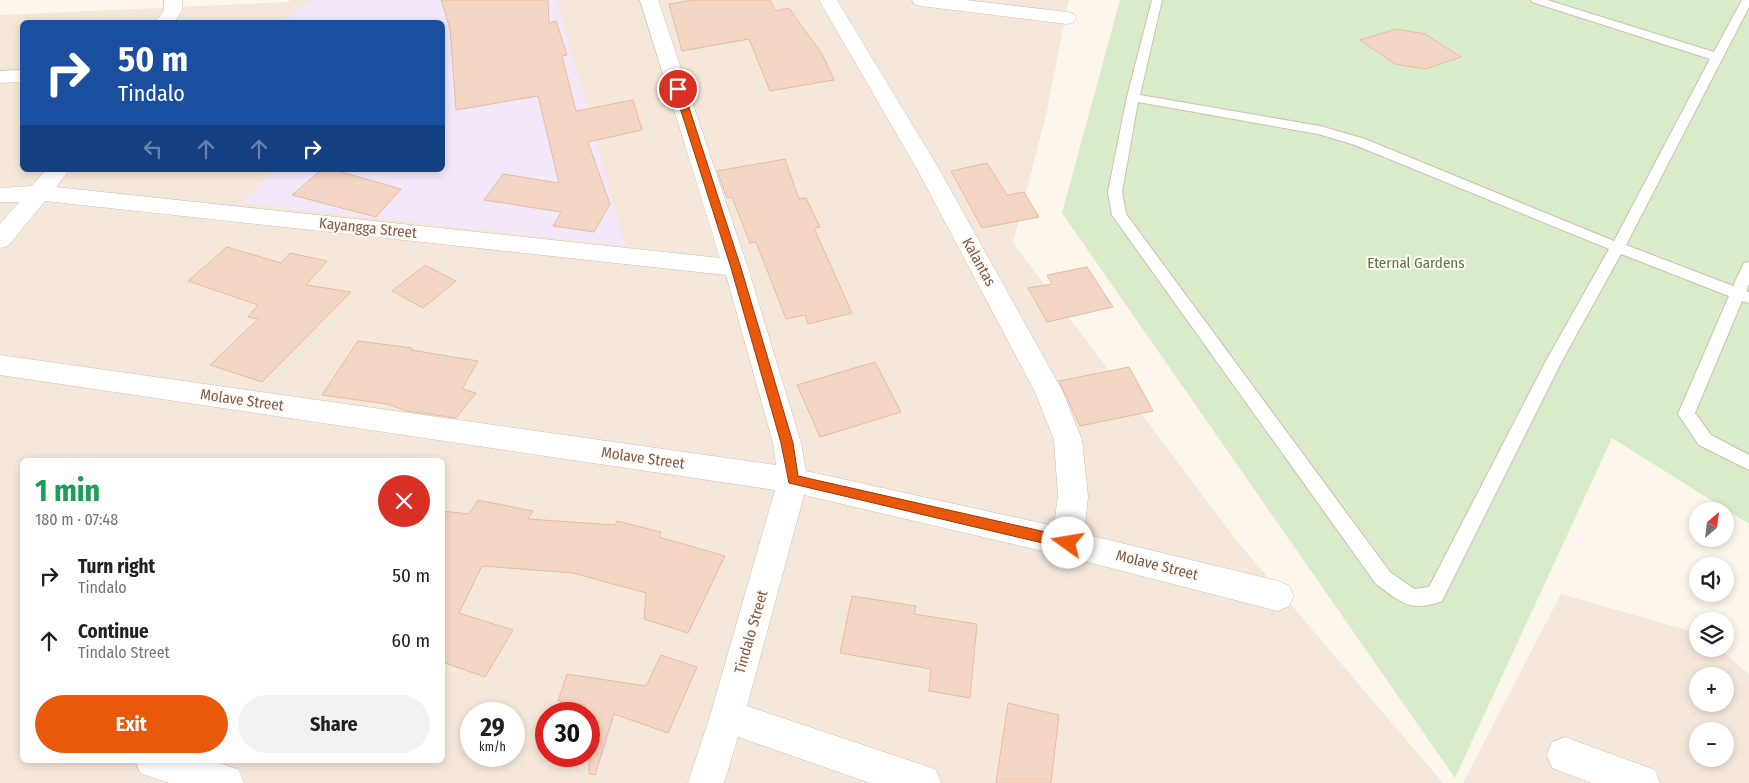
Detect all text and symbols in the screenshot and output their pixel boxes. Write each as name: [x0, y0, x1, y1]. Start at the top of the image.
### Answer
text: 50 m: [118, 38, 188, 80]
icon: right: [35, 40, 100, 105]
pin: [657, 68, 699, 110]
icon: arrive: [664, 75, 692, 103]
text: Tindalo: [118, 80, 185, 107]
icon: left: [139, 135, 167, 163]
icon: ahead: [192, 135, 220, 163]
icon: ahead: [245, 135, 273, 163]
icon: right: [298, 135, 326, 163]
street label: Kayangga Street: [318, 214, 418, 242]
street label: Kalantas: [958, 235, 1000, 289]
park label: Eternal Gardens: [1367, 254, 1465, 272]
street label: Molave Street: [199, 385, 285, 415]
street label: Molave Street: [600, 443, 686, 473]
text: 1 min: [35, 473, 100, 509]
button: close: [378, 475, 430, 527]
north arrow: [1689, 502, 1734, 548]
map controls: [1689, 502, 1734, 767]
text: 180 m · 07:48: [35, 510, 118, 529]
position arrow: [1041, 516, 1093, 568]
street label: Molave Street: [1114, 546, 1200, 584]
text: Turn right: [78, 555, 155, 578]
button: sound: [1689, 557, 1734, 602]
icon: right: [35, 562, 63, 590]
text: 50 m: [392, 564, 430, 587]
text: Tindalo: [78, 578, 127, 597]
street label: Tindalo Street: [730, 588, 772, 676]
button: layers: [1689, 612, 1734, 657]
text: Continue: [78, 620, 149, 643]
icon: ahead: [35, 627, 63, 655]
text: 60 m: [392, 629, 430, 652]
text: Tindalo Street: [78, 643, 170, 662]
button: +: [1689, 667, 1734, 712]
button: Exit: [35, 695, 228, 753]
button: Share: [238, 695, 430, 753]
speed limit sign: 30: [535, 702, 600, 767]
text: 29: [480, 713, 505, 743]
button: −: [1689, 722, 1734, 767]
text: km/h: [479, 740, 506, 754]

